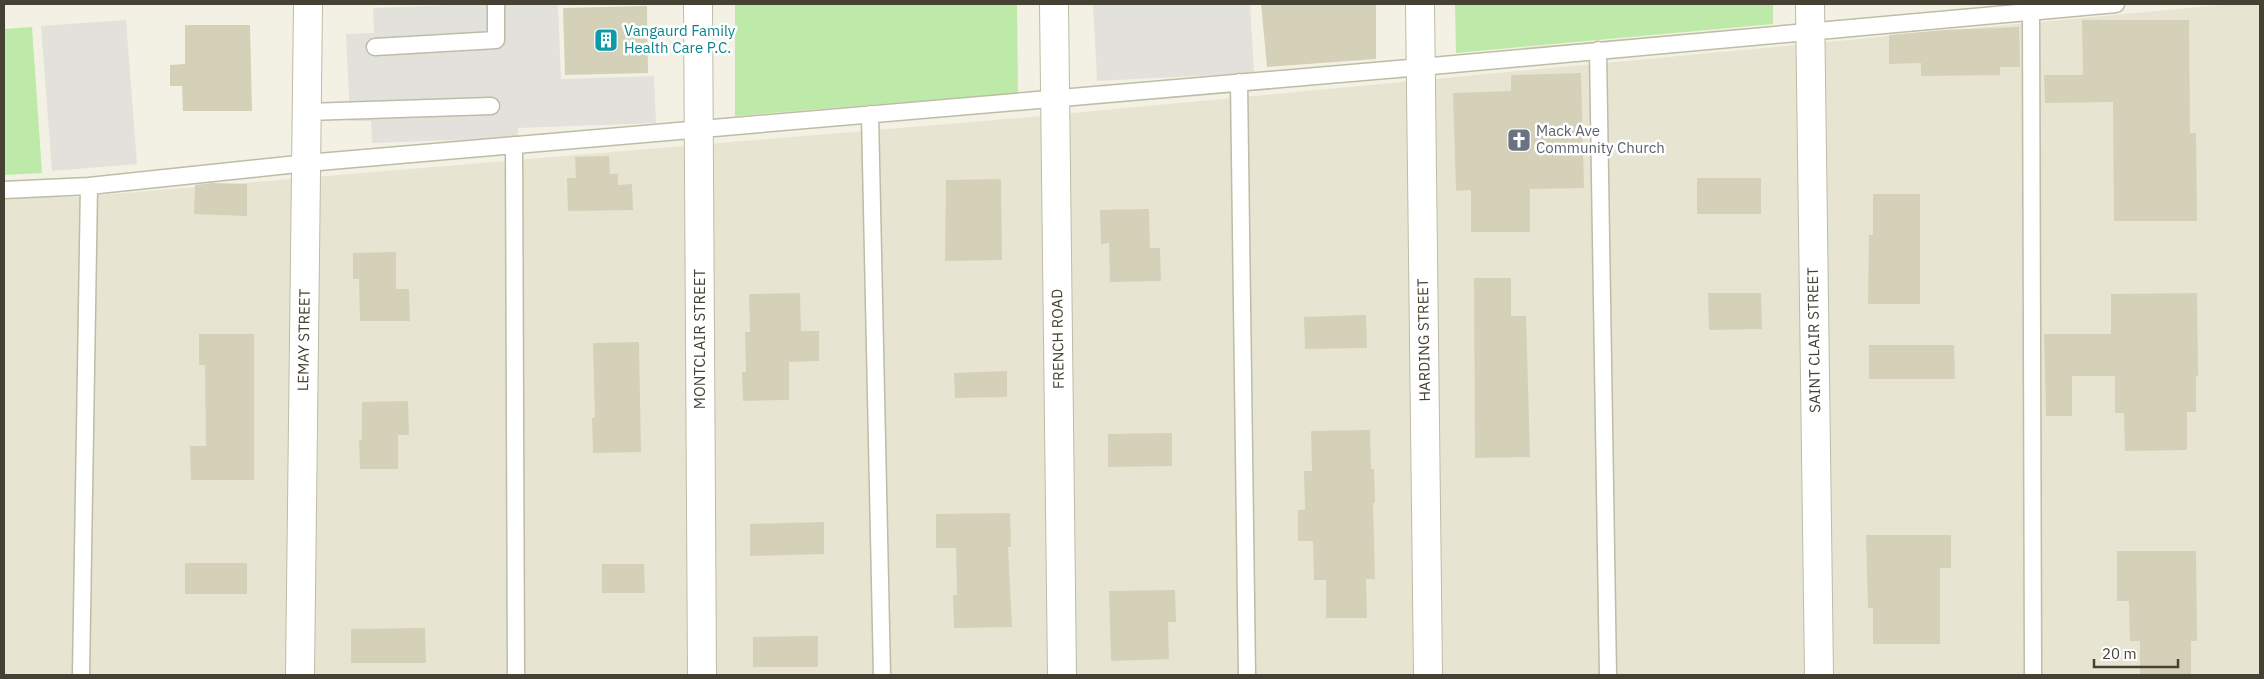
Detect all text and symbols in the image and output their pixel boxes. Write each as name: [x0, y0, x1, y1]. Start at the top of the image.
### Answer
place label: Vangaurd Family Health Care P.C.: [624, 21, 736, 57]
building icon: Vangaurd Family Health Care P.C.: [593, 27, 619, 53]
place label: Mack Ave Community Church: [1536, 121, 1665, 157]
church icon: Mack Ave Community Church: [1506, 127, 1532, 153]
street label: SAINT CLAIR STREET: [1803, 267, 1824, 413]
street label: MONTCLAIR STREET: [690, 268, 709, 409]
street label: HARDING STREET: [1413, 278, 1434, 402]
street label: LEMAY STREET: [293, 288, 314, 391]
street label: FRENCH ROAD: [1047, 289, 1068, 389]
scale bar: [2094, 636, 2178, 668]
text: 20 m: [2102, 644, 2137, 663]

